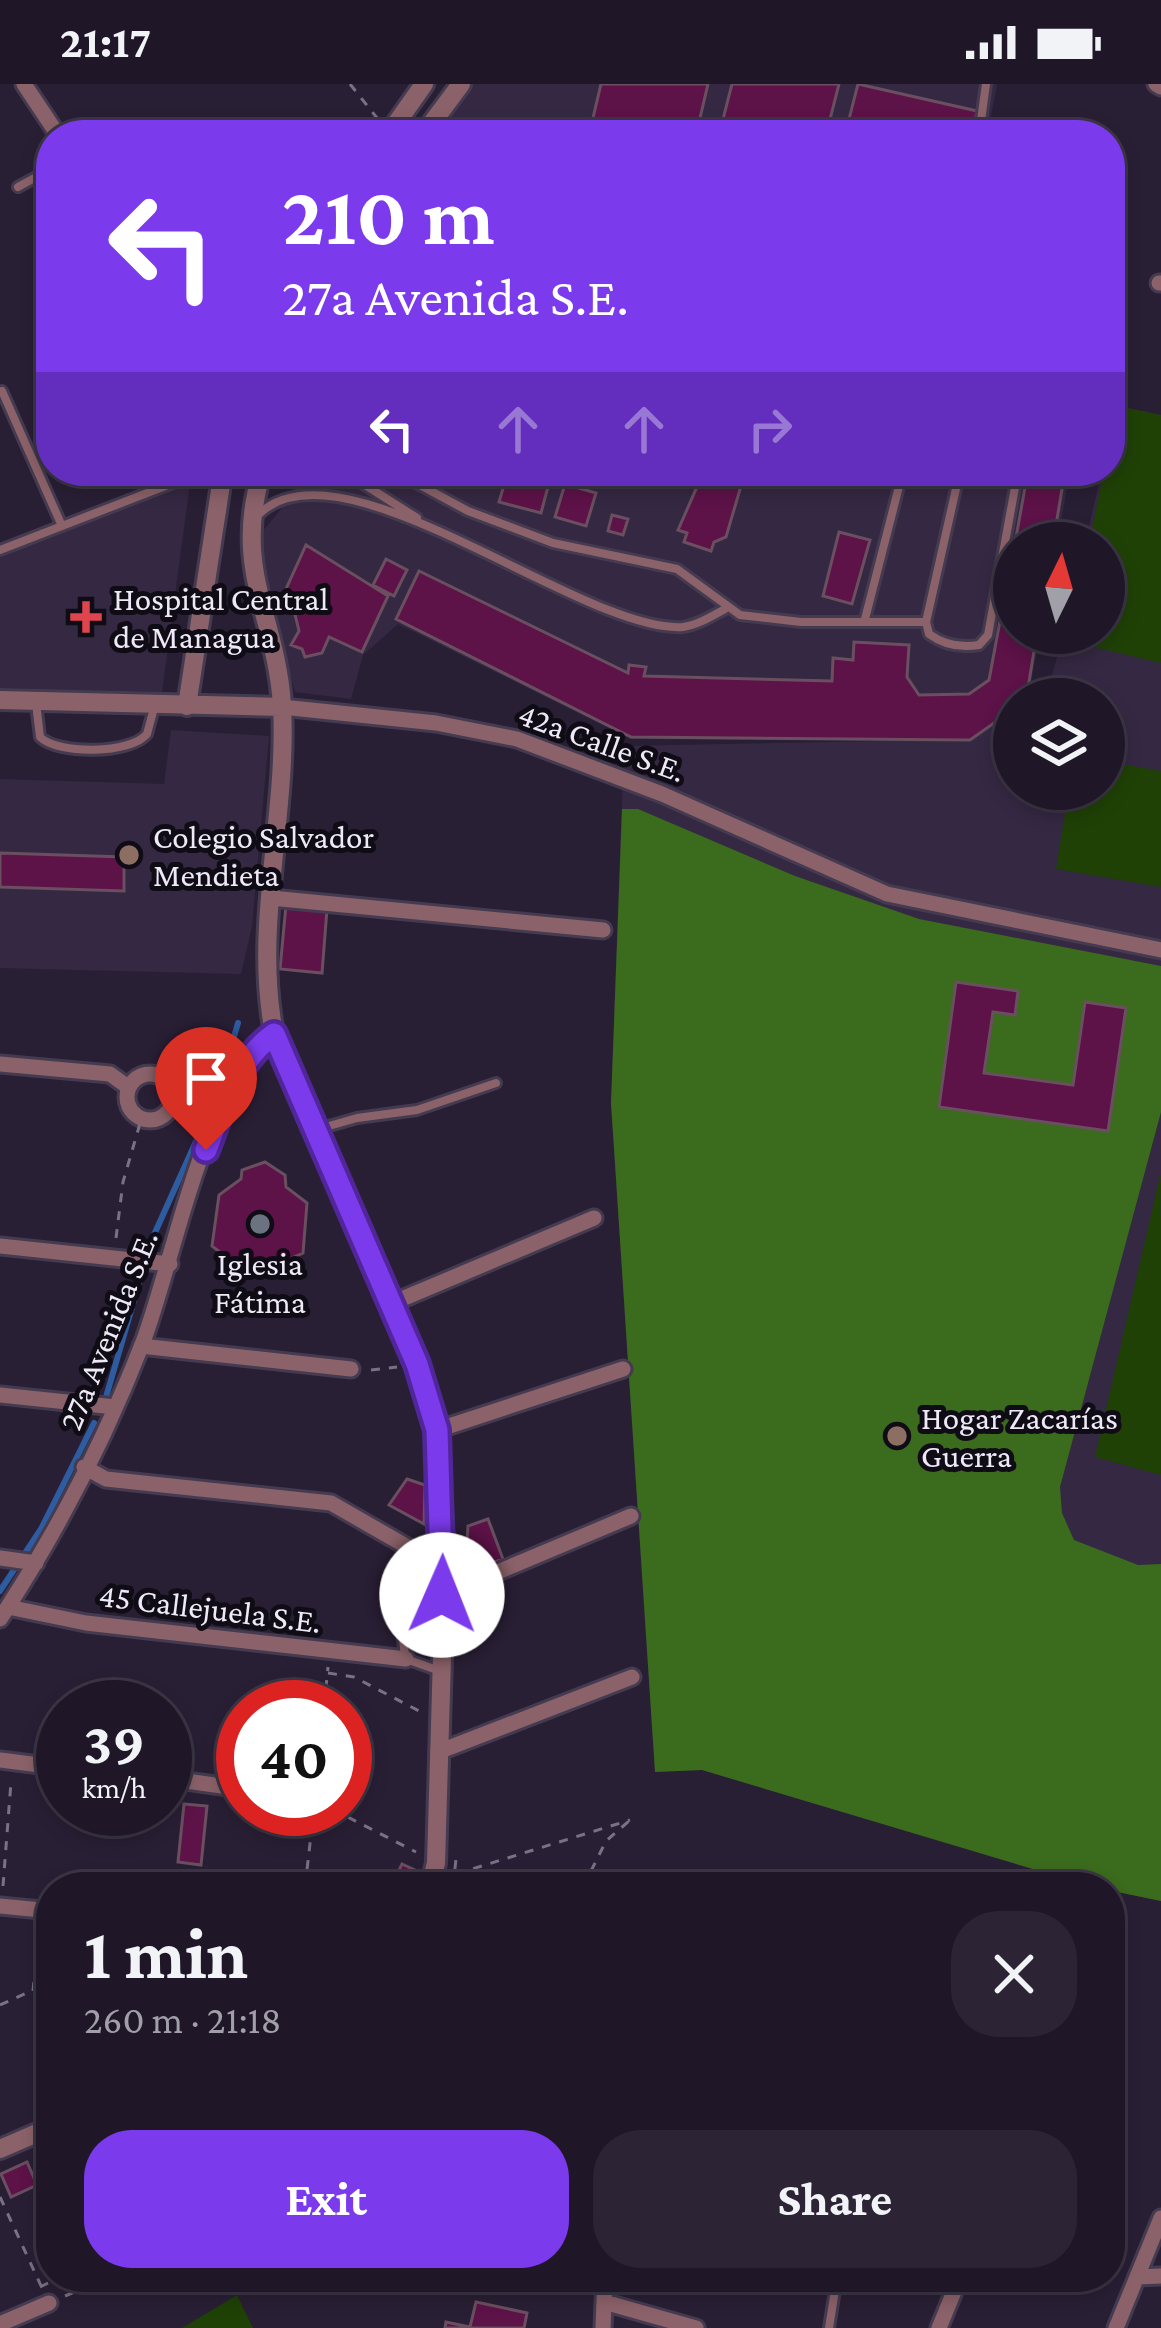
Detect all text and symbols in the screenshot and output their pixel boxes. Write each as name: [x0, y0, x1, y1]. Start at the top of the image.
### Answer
text: 21:17: [60, 17, 151, 67]
icon: left: [84, 168, 240, 324]
text: 210 m: [282, 169, 495, 262]
text: 27a Avenida S.E.: [282, 267, 629, 327]
icon: left: [359, 396, 425, 462]
icon: ahead: [485, 396, 551, 462]
icon: ahead: [611, 396, 677, 462]
icon: right: [737, 396, 803, 462]
north arrow: [993, 522, 1125, 654]
map controls: [993, 522, 1125, 810]
place label: Hospital Central de Managua: [113, 580, 328, 655]
marker: Hospital Central de Managua: [70, 601, 102, 633]
button: layers: [993, 678, 1125, 810]
street label: 42a Calle S.E.: [514, 695, 690, 789]
place label: Colegio Salvador Mendieta: [153, 818, 374, 893]
marker: Colegio Salvador Mendieta: [116, 842, 142, 868]
pin: [155, 1027, 257, 1150]
icon: arrive: [173, 1045, 239, 1111]
marker: Iglesia Fátima: [247, 1211, 273, 1237]
street label: 27a Avenida S.E.: [51, 1225, 165, 1435]
place label: Iglesia Fátima: [214, 1245, 306, 1320]
place label: Hogar Zacarías Guerra: [921, 1399, 1118, 1474]
marker: Hogar Zacarías Guerra: [884, 1423, 910, 1449]
position arrow: [379, 1532, 505, 1658]
street label: 45 Callejuela S.E.: [97, 1576, 323, 1640]
speed limit sign: 40: [216, 1680, 372, 1836]
text: 39: [83, 1709, 145, 1776]
text: km/h: [82, 1771, 146, 1804]
button: close: [951, 1911, 1077, 2037]
text: 1 min: [84, 1913, 248, 1993]
text: 260 m · 21:18: [84, 1998, 281, 2041]
button: Exit: [84, 2130, 569, 2268]
button: Share: [593, 2130, 1077, 2268]

